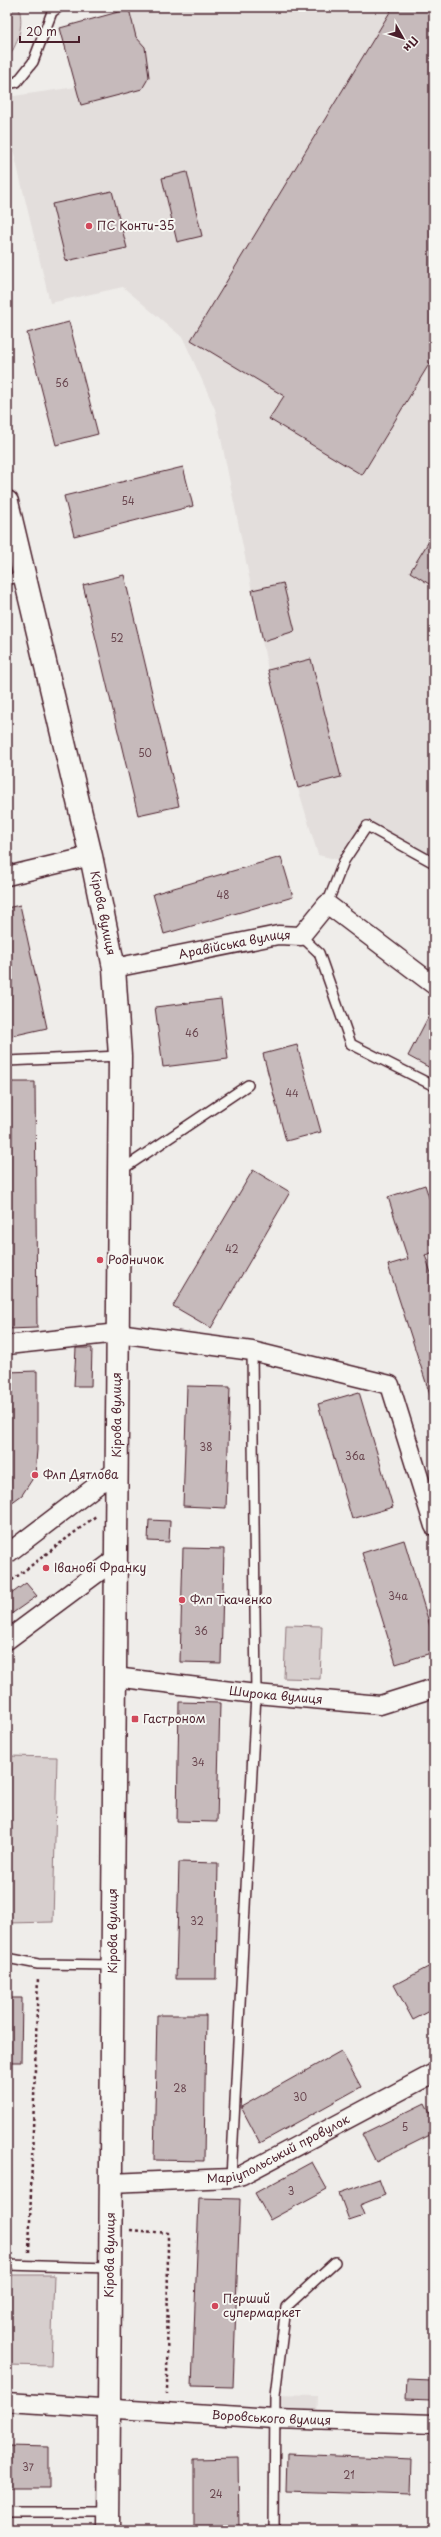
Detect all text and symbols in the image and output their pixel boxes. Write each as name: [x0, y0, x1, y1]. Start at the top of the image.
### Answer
scale bar: [20, 18, 79, 44]
north arrow: [383, 18, 423, 58]
text: 20 m: [26, 22, 57, 40]
text: Пн: [400, 33, 423, 56]
place label: ПС Конти-35: [97, 216, 174, 234]
marker: ПС Конти-35: [84, 221, 94, 231]
house number: 56: [55, 375, 69, 390]
house number: 54: [121, 493, 135, 508]
house number: 52: [110, 630, 124, 645]
house number: 50: [138, 745, 152, 760]
street label: Кірова вулиця: [86, 869, 121, 957]
house number: 48: [217, 887, 229, 902]
street label: Аравійська вулиця: [177, 925, 291, 963]
house number: 46: [185, 1025, 199, 1040]
house number: 44: [285, 1085, 299, 1100]
house number: 42: [225, 1241, 239, 1256]
place label: Родничок: [108, 1250, 165, 1268]
marker: Родничок: [95, 1255, 105, 1265]
street label: Кірова вулиця: [107, 1372, 125, 1458]
house number: 38: [200, 1439, 212, 1454]
house number: 36а: [345, 1448, 366, 1463]
place label: Флп Дятлова: [43, 1465, 119, 1483]
marker: Флп Дятлова: [30, 1470, 40, 1480]
place label: Іванові Франку: [54, 1558, 146, 1576]
marker: Іванові Франку: [41, 1563, 51, 1573]
house number: 34а: [388, 1588, 409, 1603]
place label: Флп Ткаченко: [190, 1590, 272, 1608]
marker: Флп Ткаченко: [177, 1595, 187, 1605]
house number: 36: [194, 1623, 208, 1638]
street label: Широка вулиця: [228, 1681, 324, 1708]
place label: Гастроном: [143, 1709, 206, 1727]
marker: Гастроном: [130, 1714, 140, 1724]
house number: 34: [191, 1754, 205, 1769]
street label: Кірова вулиця: [103, 1888, 121, 1974]
house number: 32: [190, 1913, 204, 1928]
house number: 28: [173, 2080, 187, 2095]
house number: 30: [293, 2089, 307, 2104]
street label: Маріупольський провулок: [206, 2109, 353, 2187]
house number: 5: [402, 2119, 408, 2134]
house number: 3: [288, 2183, 294, 2198]
street label: Кірова вулиця: [99, 2212, 119, 2298]
place label: Перший супермаркет: [223, 2289, 301, 2321]
marker: Перший супермаркет: [210, 2301, 220, 2311]
street label: Воровського вулиця: [211, 2405, 331, 2429]
house number: 37: [22, 2459, 35, 2474]
house number: 21: [343, 2467, 355, 2482]
house number: 24: [209, 2486, 223, 2501]

